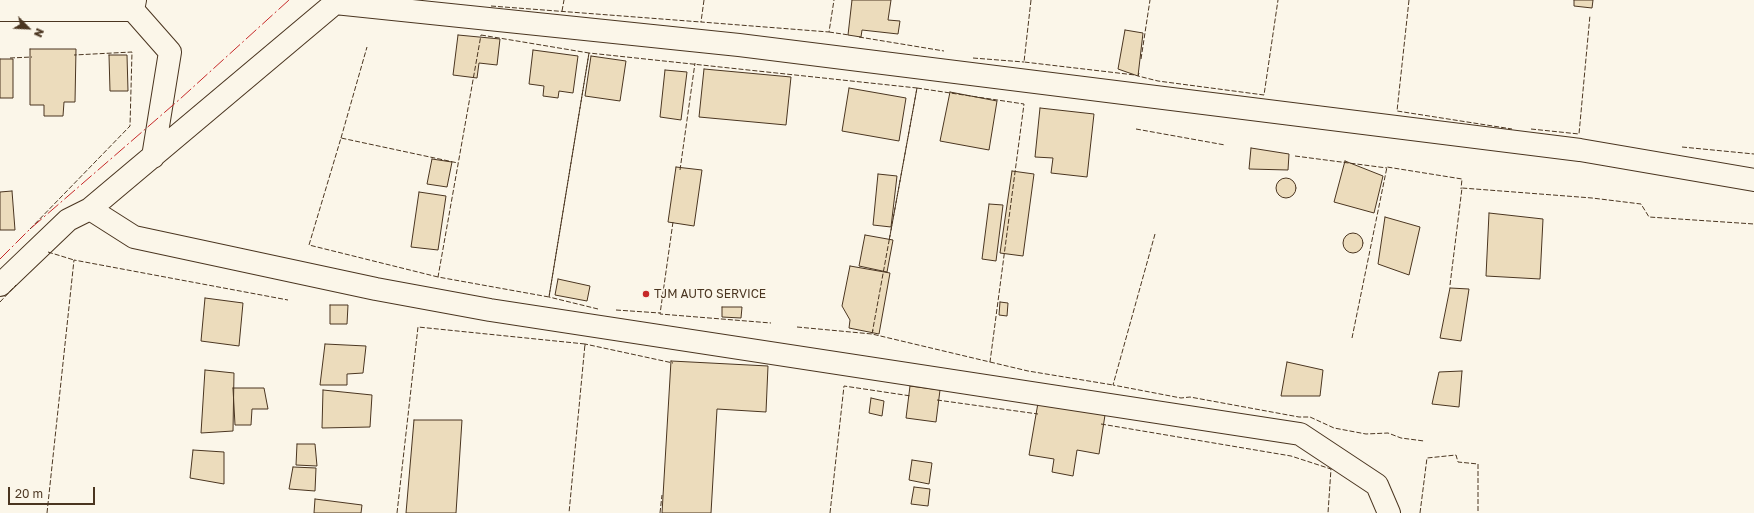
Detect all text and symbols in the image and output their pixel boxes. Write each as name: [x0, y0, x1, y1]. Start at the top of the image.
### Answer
north arrow: [8, 8, 48, 48]
text: N: [32, 27, 47, 40]
place label: TJM AUTO SERVICE: [654, 287, 766, 301]
marker: TJM AUTO SERVICE: [641, 289, 651, 299]
scale bar: [10, 479, 97, 505]
text: 20 m: [15, 486, 43, 501]

